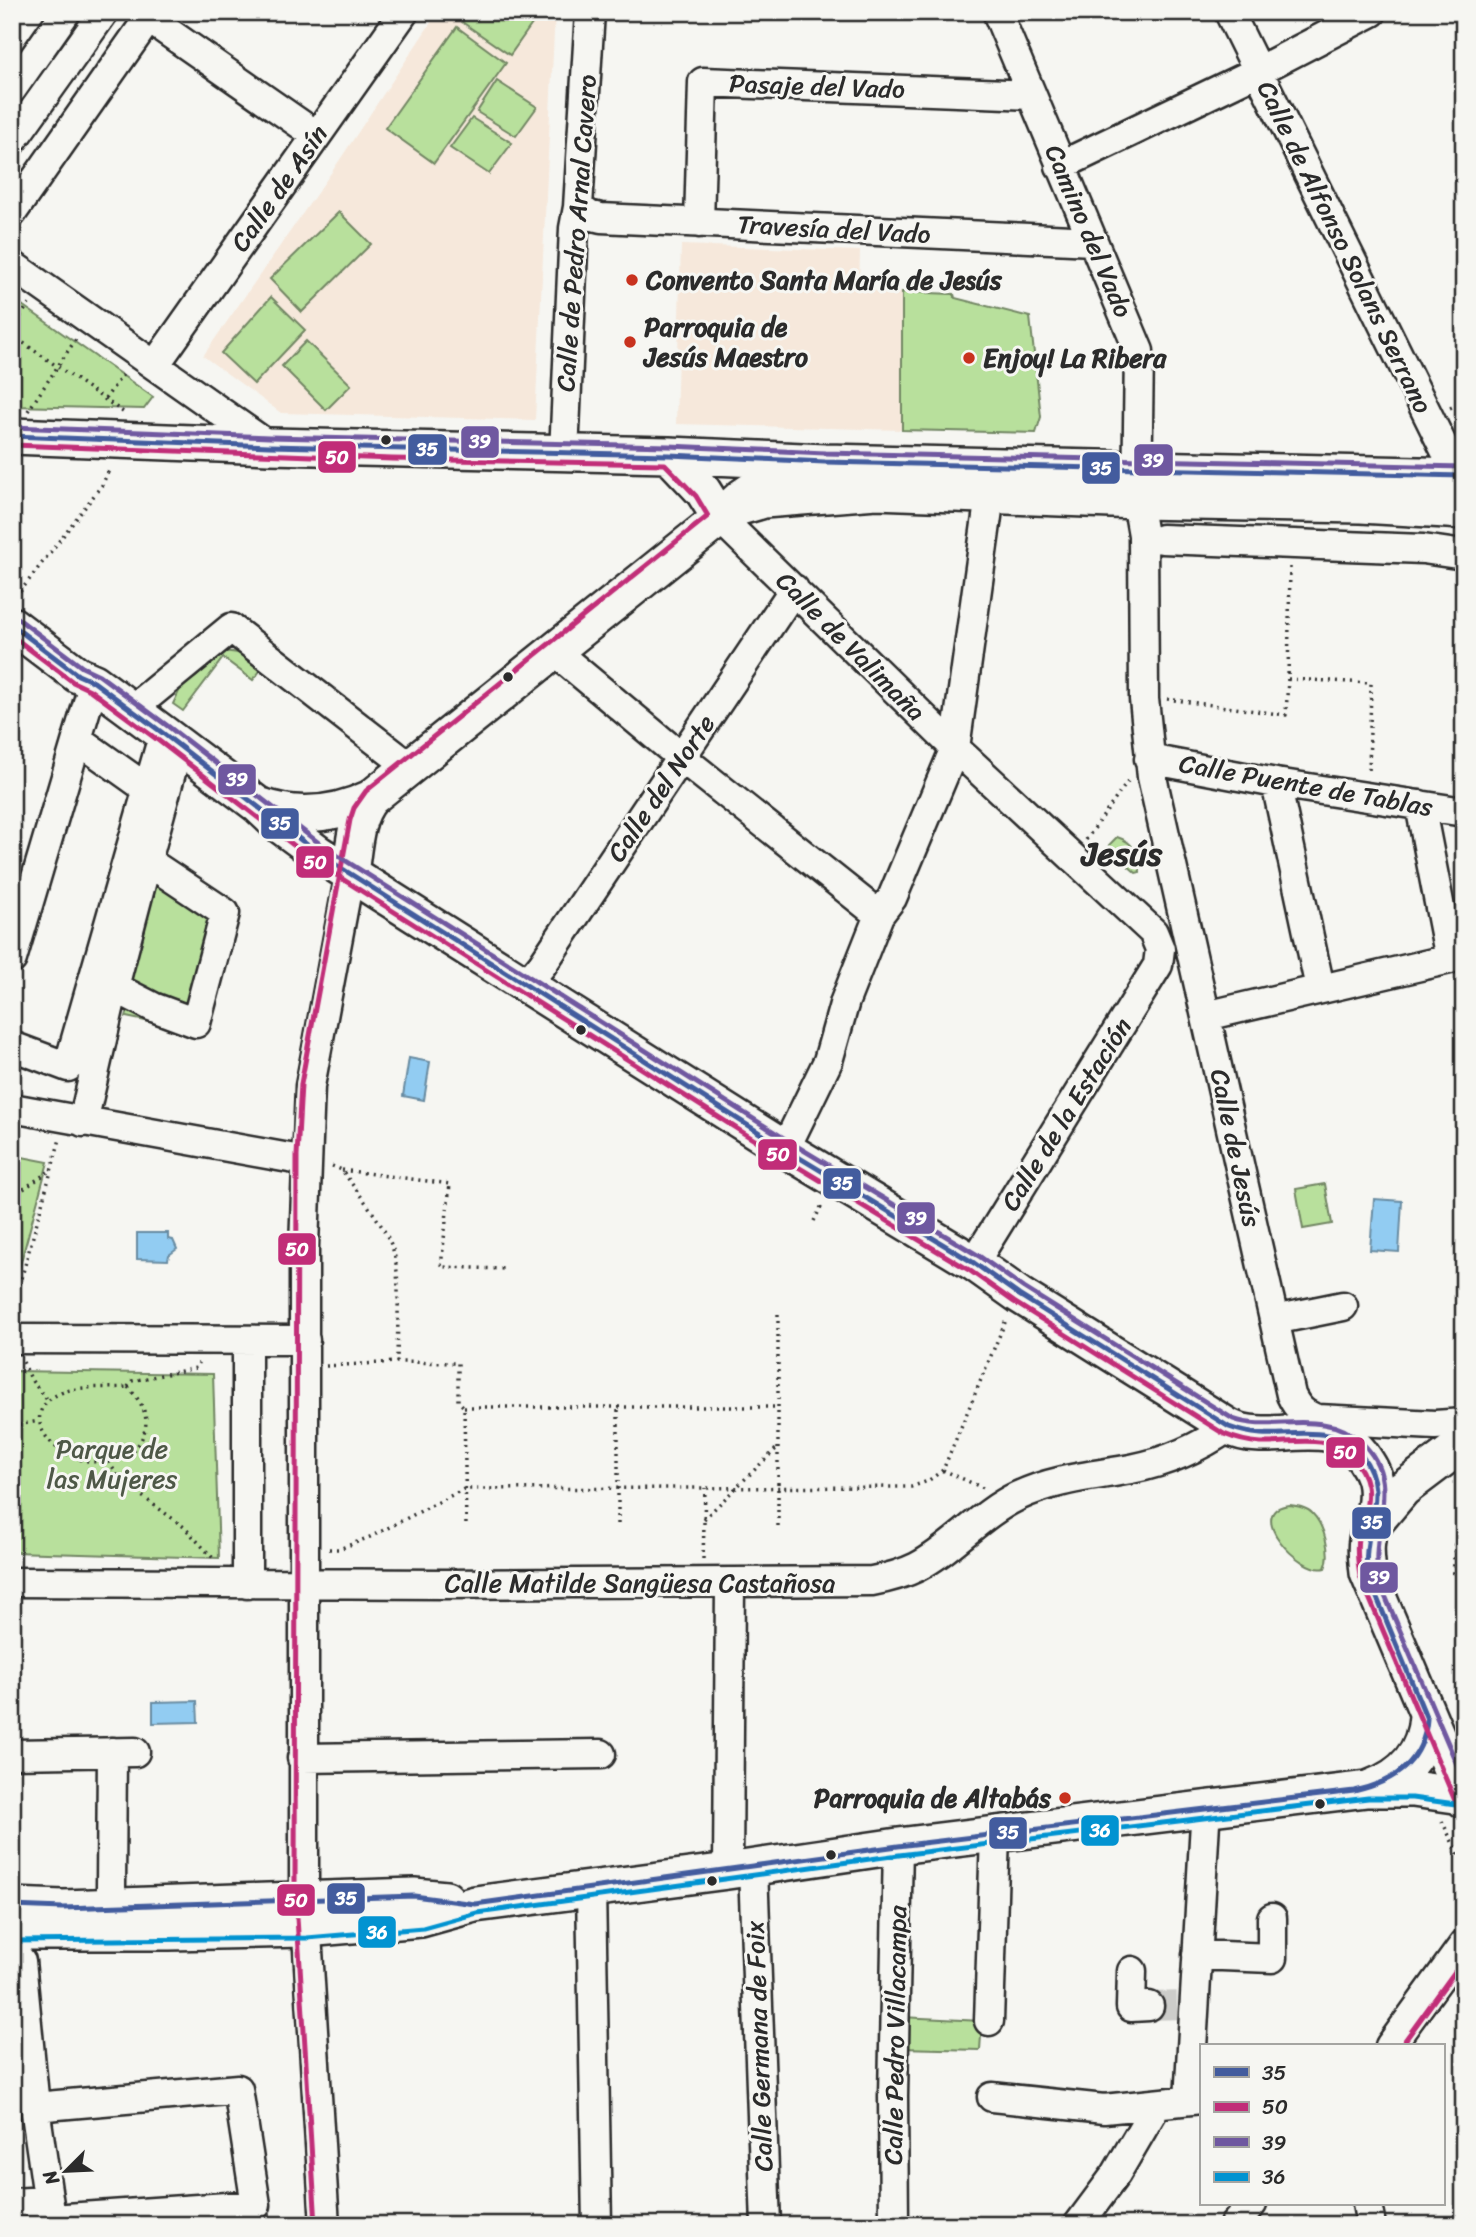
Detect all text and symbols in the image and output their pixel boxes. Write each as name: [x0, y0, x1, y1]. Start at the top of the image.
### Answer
street label: Pasaje del Vado: [728, 60, 906, 112]
street label: Calle de Alfonso Solans Serrano: [1244, 72, 1446, 422]
street label: Calle de Pedro Arnal Cavero: [542, 73, 610, 393]
street label: Calle de Asín: [218, 114, 340, 262]
street label: Camino del Vado: [1032, 137, 1146, 325]
street label: Travesía del Vado: [736, 201, 932, 257]
place label: Convento Santa María de Jesús: [645, 257, 1003, 303]
marker: Convento Santa María de Jesús: [624, 272, 640, 288]
place label: Parroquia de Jesús Maestro: [642, 304, 809, 380]
marker: Parroquia de Jesús Maestro: [622, 334, 638, 350]
place label: Enjoy! La Ribera: [983, 335, 1167, 381]
marker: Enjoy! La Ribera: [961, 350, 977, 366]
line badge: 39: [460, 425, 500, 459]
text: 39: [468, 425, 491, 458]
unlabelled marker: [379, 433, 393, 447]
line badge: 35: [407, 433, 448, 466]
text: 35: [415, 433, 438, 466]
line badge: 50: [317, 440, 357, 474]
text: 50: [325, 441, 349, 474]
line badge: 39: [1133, 443, 1174, 477]
text: 39: [1141, 444, 1164, 477]
line badge: 35: [1081, 451, 1121, 485]
text: 35: [1089, 452, 1112, 485]
street label: Calle de Valimaña: [765, 560, 937, 732]
unlabelled marker: [501, 670, 515, 684]
street label: Calle del Norte: [594, 705, 728, 871]
street label: Calle Puente de Tablas: [1176, 740, 1437, 830]
line badge: 39: [217, 763, 257, 796]
text: 39: [225, 763, 248, 796]
line badge: 35: [260, 807, 300, 840]
text: 35: [268, 807, 291, 840]
district label: Jesús: [1080, 825, 1163, 883]
line badge: 50: [295, 845, 335, 879]
text: 50: [303, 846, 327, 879]
street label: Calle de la Estación: [988, 1008, 1144, 1220]
unlabelled marker: [574, 1023, 588, 1037]
street label: Calle de Jesús: [1197, 1065, 1275, 1231]
line badge: 50: [757, 1138, 798, 1171]
text: 50: [766, 1138, 790, 1171]
line badge: 35: [822, 1167, 862, 1200]
text: 35: [830, 1167, 853, 1200]
line badge: 39: [896, 1201, 936, 1235]
text: 39: [904, 1202, 927, 1235]
line badge: 50: [277, 1232, 317, 1266]
text: 50: [285, 1233, 309, 1266]
park label: Parque de las Mujeres: [47, 1426, 177, 1502]
line badge: 50: [1325, 1436, 1366, 1469]
text: 50: [1333, 1436, 1357, 1469]
line badge: 35: [1351, 1506, 1392, 1540]
text: 35: [1360, 1506, 1383, 1539]
street label: Calle Matilde Sangüesa Castañosa: [445, 1560, 835, 1606]
line badge: 39: [1359, 1561, 1399, 1594]
text: 39: [1367, 1561, 1390, 1594]
place label: Parroquia de Altabás: [814, 1775, 1052, 1821]
marker: Parroquia de Altabás: [1057, 1790, 1073, 1806]
unlabelled marker: [1313, 1797, 1327, 1811]
line badge: 36: [1080, 1814, 1120, 1847]
text: 36: [1088, 1814, 1111, 1847]
line badge: 35: [988, 1816, 1028, 1850]
text: 35: [996, 1816, 1019, 1849]
unlabelled marker: [824, 1848, 838, 1862]
unlabelled marker: [705, 1874, 719, 1888]
line badge: 35: [326, 1882, 366, 1915]
text: 35: [334, 1882, 357, 1915]
line badge: 50: [276, 1883, 316, 1917]
text: 50: [284, 1884, 308, 1917]
street label: Calle Pedro Villacampa: [870, 1904, 920, 2165]
line badge: 36: [357, 1915, 397, 1949]
text: 36: [365, 1916, 388, 1949]
street label: Calle Germana de Foix: [732, 1919, 786, 2172]
legend: [1200, 2044, 1444, 2206]
text: 35: [1262, 2054, 1287, 2092]
text: 50: [1262, 2088, 1288, 2126]
text: 39: [1262, 2124, 1287, 2162]
north arrow: [32, 2136, 102, 2206]
text: 36: [1262, 2158, 1285, 2196]
text: N: [33, 2164, 69, 2191]

